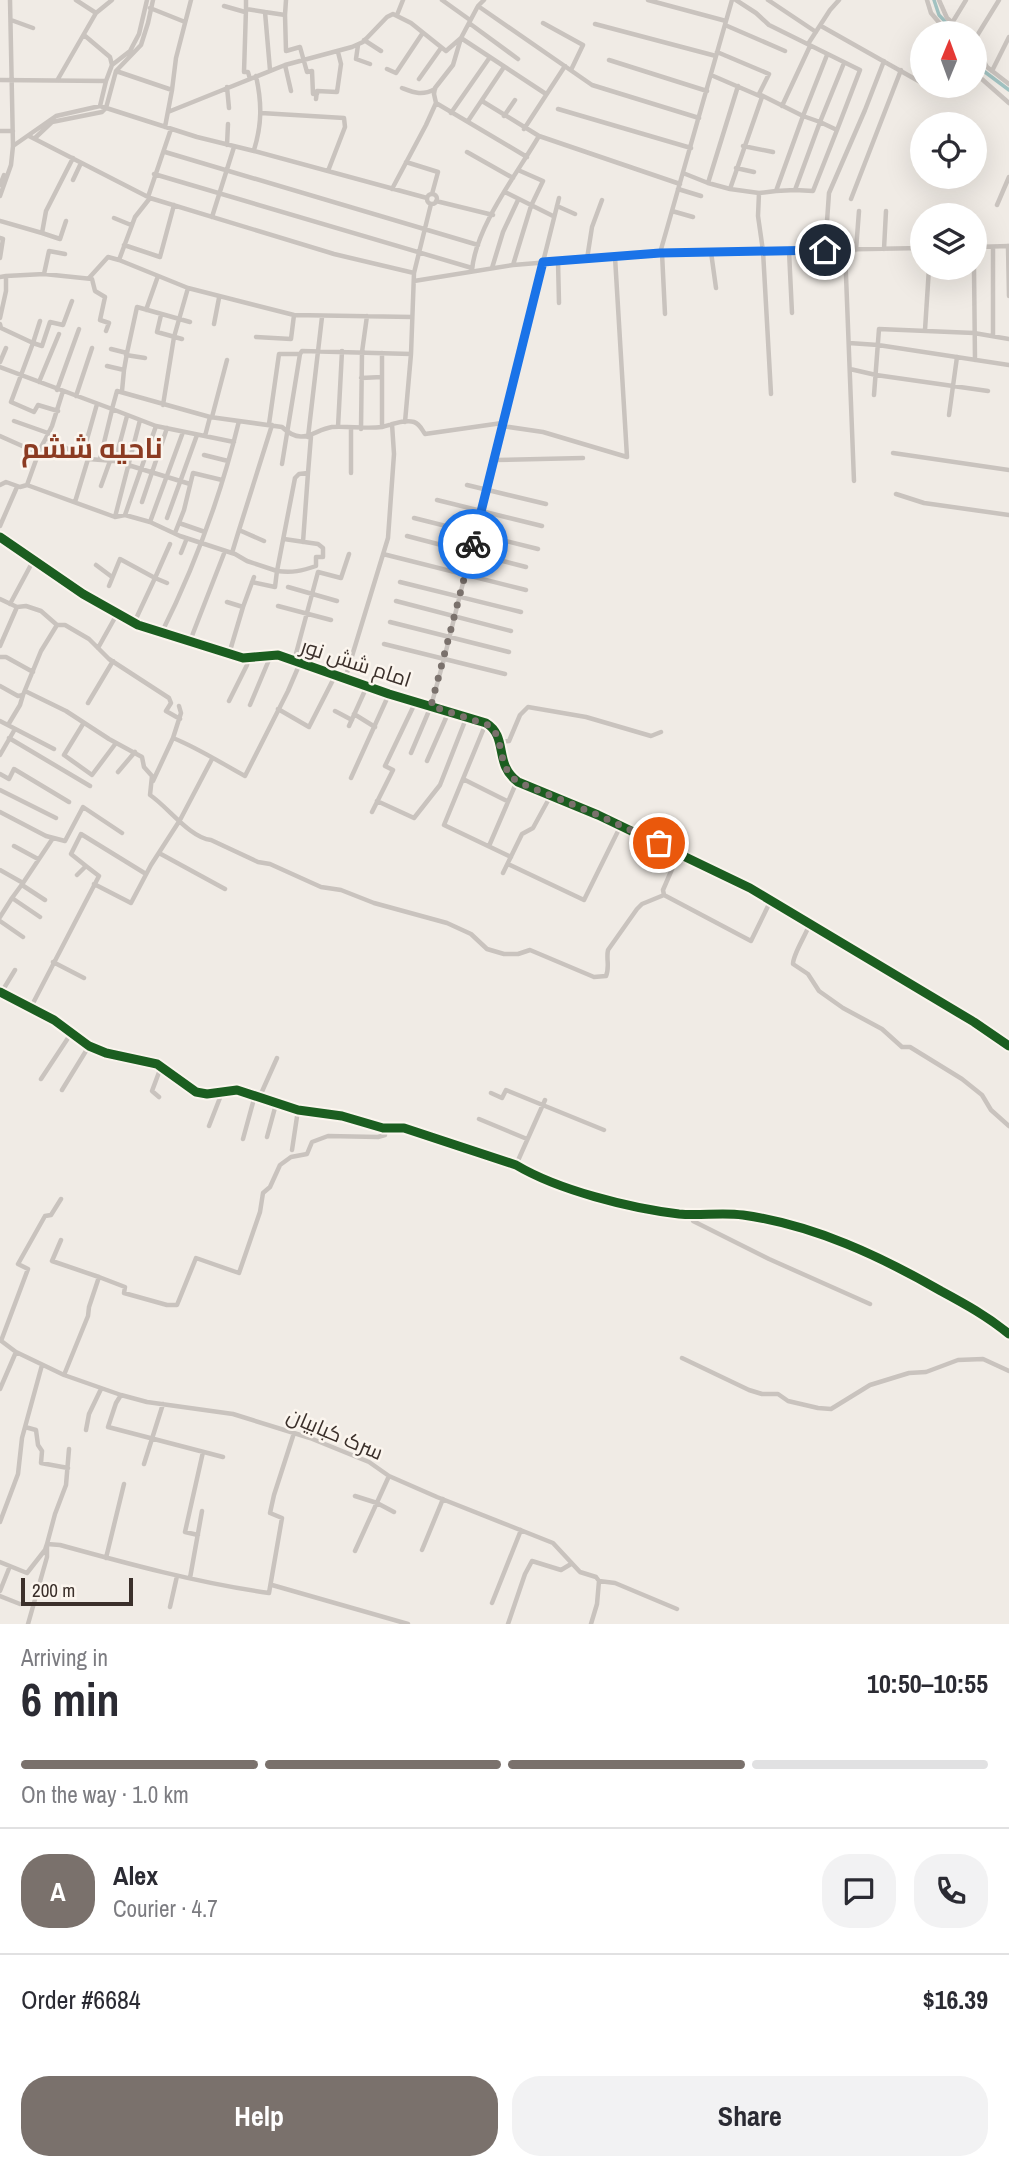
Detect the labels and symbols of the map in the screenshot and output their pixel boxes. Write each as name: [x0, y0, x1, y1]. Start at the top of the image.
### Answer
north arrow: [910, 21, 987, 98]
pin: [795, 220, 855, 280]
district label: ناحیه ششم: [21, 429, 163, 468]
courier: [438, 509, 508, 579]
street label: امام شش نور: [296, 631, 415, 694]
pin: [629, 813, 689, 873]
street label: سرک کبابیان: [283, 1400, 388, 1467]
scale bar: [21, 1575, 133, 1607]

